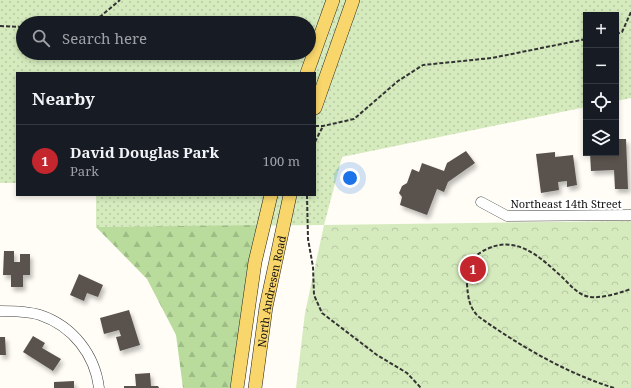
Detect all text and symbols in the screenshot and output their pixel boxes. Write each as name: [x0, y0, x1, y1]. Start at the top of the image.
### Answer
map controls: [583, 12, 619, 156]
button: +: [583, 12, 619, 48]
search box: [16, 16, 316, 60]
icon: search: [30, 27, 52, 49]
text: Search here: [62, 28, 147, 48]
button: −: [583, 48, 619, 84]
button: locate: [583, 84, 619, 120]
text: Nearby: [32, 87, 95, 110]
button: layers: [583, 120, 619, 156]
text: David Douglas Park: [70, 142, 219, 162]
text: 1: [41, 152, 49, 170]
text: 100 m: [263, 152, 300, 170]
text: Park: [70, 162, 99, 180]
your location: [340, 168, 360, 188]
street label: Northeast 14th Street: [510, 196, 622, 211]
street label: North Andresen Road: [253, 234, 289, 348]
pin: 1: [460, 254, 486, 284]

